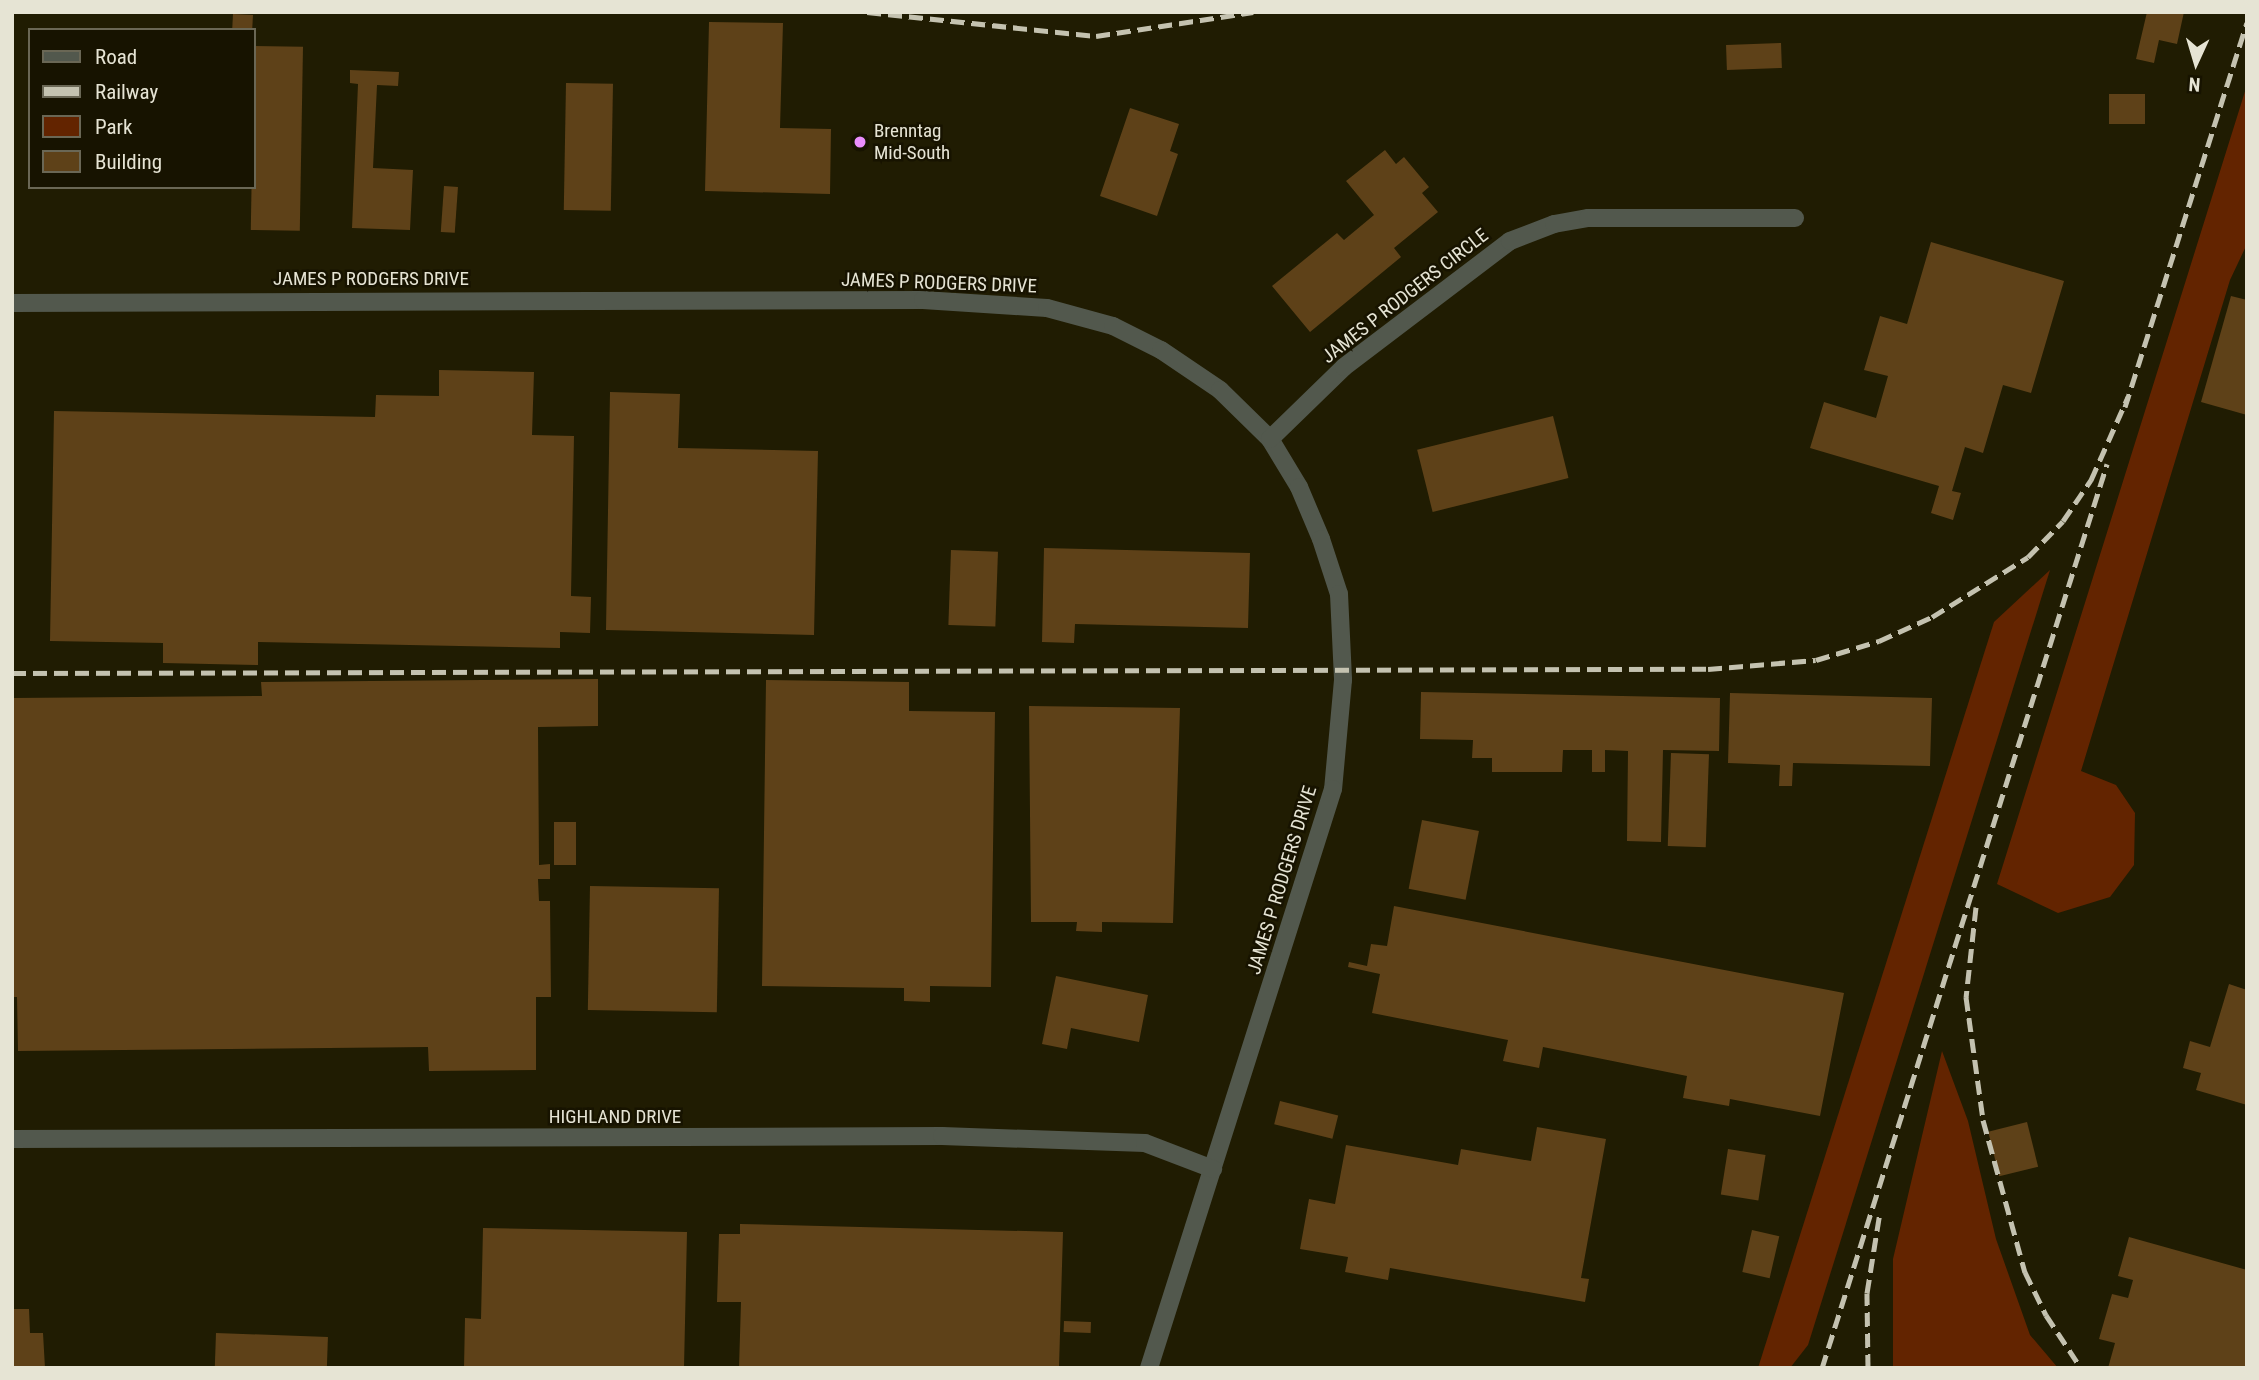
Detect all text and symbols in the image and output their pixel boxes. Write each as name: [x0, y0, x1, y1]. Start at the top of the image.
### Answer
legend: [28, 28, 256, 189]
north arrow: [2161, 28, 2231, 98]
text: Road: [95, 45, 137, 69]
text: N: [2188, 73, 2201, 96]
text: Railway: [95, 80, 158, 104]
text: Park: [95, 115, 132, 139]
place label: Brenntag Mid-South: [874, 120, 950, 164]
marker: Brenntag Mid-South: [852, 134, 868, 150]
text: Building: [95, 150, 162, 174]
street label: JAMES P RODGERS CIRCLE: [1317, 224, 1493, 368]
street label: JAMES P RODGERS DRIVE: [273, 268, 469, 290]
street label: JAMES P RODGERS DRIVE: [841, 268, 1037, 298]
street label: JAMES P RODGERS DRIVE: [1242, 783, 1322, 977]
street label: HIGHLAND DRIVE: [549, 1106, 681, 1128]

